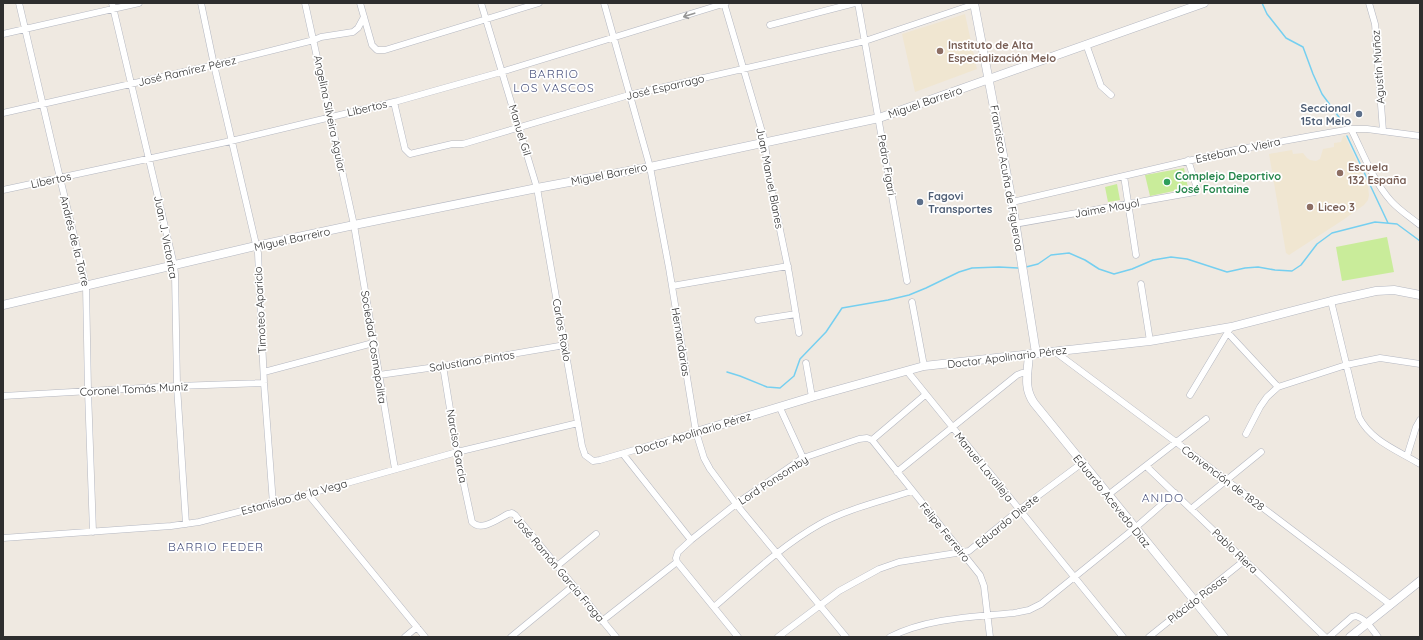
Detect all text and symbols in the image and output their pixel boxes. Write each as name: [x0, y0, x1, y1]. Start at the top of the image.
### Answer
one-way arrow: [682, 12, 695, 19]
street label: Agustín Muñoz: [1368, 29, 1388, 105]
place label: Instituto de Alta Especialización Melo: [948, 38, 1056, 65]
marker: Instituto de Alta Especialización Melo: [935, 46, 945, 56]
street label: José Ramírez Pérez: [137, 53, 237, 89]
street label: Angelina Silveira Aguiar: [311, 54, 349, 175]
district label: BARRIO LOS VASCOS: [513, 66, 595, 95]
street label: José Esparrago: [624, 71, 706, 103]
street label: Miguel Barreiro: [886, 83, 964, 121]
street label: Libertos: [346, 97, 388, 119]
place label: Seccional 15ta Melo: [1301, 101, 1351, 128]
street label: Manuel Gil: [506, 103, 534, 157]
street label: Francisco Acuña de Figueroa: [987, 104, 1027, 252]
marker: Seccional 15ta Melo: [1354, 109, 1364, 119]
street label: Juan Manuel Blanes: [753, 126, 787, 230]
street label: Pedro Figari: [875, 133, 899, 197]
street label: Esteban O. Vieira: [1194, 134, 1282, 166]
street label: Miguel Barreiro: [570, 160, 649, 188]
place label: Escuela 132 España: [1348, 160, 1406, 187]
marker: Escuela 132 España: [1335, 168, 1345, 178]
street label: Libertos: [30, 169, 72, 191]
place label: Complejo Deportivo José Fontaine: [1175, 169, 1281, 196]
marker: Complejo Deportivo José Fontaine: [1162, 177, 1172, 187]
place label: Fagovi Transportes: [928, 189, 992, 216]
street label: Andrés de la Torre: [57, 194, 93, 288]
street label: Juan J. Victorica: [151, 194, 181, 280]
street label: Jaime Mayol: [1073, 195, 1141, 221]
marker: Fagovi Transportes: [915, 197, 925, 207]
place label: Liceo 3: [1318, 200, 1355, 214]
marker: Liceo 3: [1305, 202, 1315, 212]
street label: Miguel Barreiro: [253, 224, 332, 254]
street label: Timoteo Aparicio: [251, 266, 269, 354]
street label: Sociedad Cosmopolita: [358, 289, 390, 405]
street label: Carlos Roxlo: [550, 297, 574, 363]
street label: Hernandarias: [669, 307, 693, 377]
street label: Doctor Apolinario Pérez: [946, 343, 1068, 371]
street label: Salustiano Pintos: [428, 347, 516, 375]
street label: Coronel Tomás Muniz: [79, 379, 189, 399]
street label: Narciso Garcia: [444, 408, 470, 484]
street label: Doctor Apolinario Pérez: [633, 409, 753, 457]
street label: Manuel Lavalleja: [952, 429, 1016, 505]
street label: Convención de 1828: [1179, 442, 1267, 514]
street label: Lord Ponsomby: [735, 452, 811, 508]
street label: Eduardo Acevedo Diaz: [1070, 452, 1154, 550]
street label: Estanislao de la Vega: [239, 476, 349, 518]
district label: ANIDO: [1142, 490, 1184, 505]
street label: Eduardo Dieste: [972, 491, 1042, 551]
street label: Felipe Ferreiro: [917, 499, 974, 565]
street label: José Ramón Garcia Fraga: [511, 513, 607, 625]
street label: Pablo Riera: [1209, 526, 1261, 576]
district label: BARRIO FEDER: [168, 539, 264, 554]
street label: Plácido Rosas: [1165, 572, 1229, 626]

